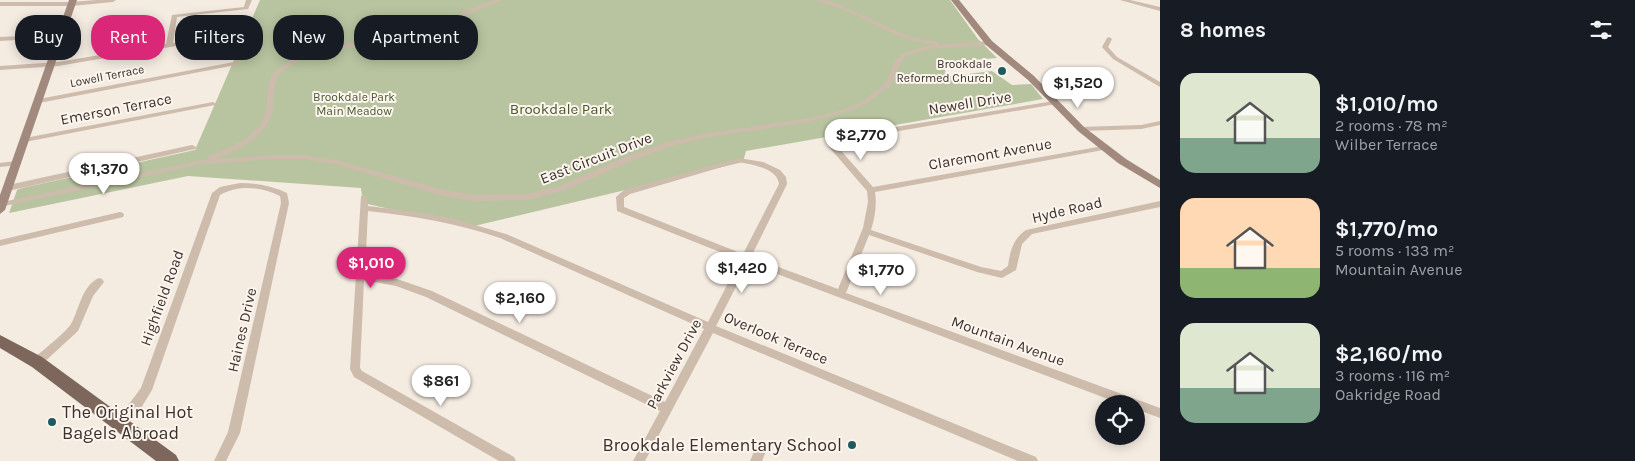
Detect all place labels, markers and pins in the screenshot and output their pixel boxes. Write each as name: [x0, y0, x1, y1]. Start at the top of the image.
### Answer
place label: Brookdale Reformed Church: [896, 57, 992, 85]
marker: Brookdale Reformed Church: [996, 65, 1008, 77]
pin: $1,520: [1037, 66, 1119, 109]
pin: $2,770: [820, 119, 902, 161]
pin: $1,370: [63, 152, 145, 195]
pin: $1,010: [330, 246, 412, 289]
pin: $1,420: [701, 252, 783, 294]
pin: $1,770: [840, 254, 922, 296]
pin: $2,160: [479, 282, 561, 324]
pin: $861: [411, 364, 471, 407]
place label: The Original Hot Bagels Abroad: [62, 401, 193, 444]
marker: The Original Hot Bagels Abroad: [46, 416, 58, 428]
place label: Brookdale Elementary School: [602, 434, 842, 456]
marker: Brookdale Elementary School: [846, 439, 858, 451]

